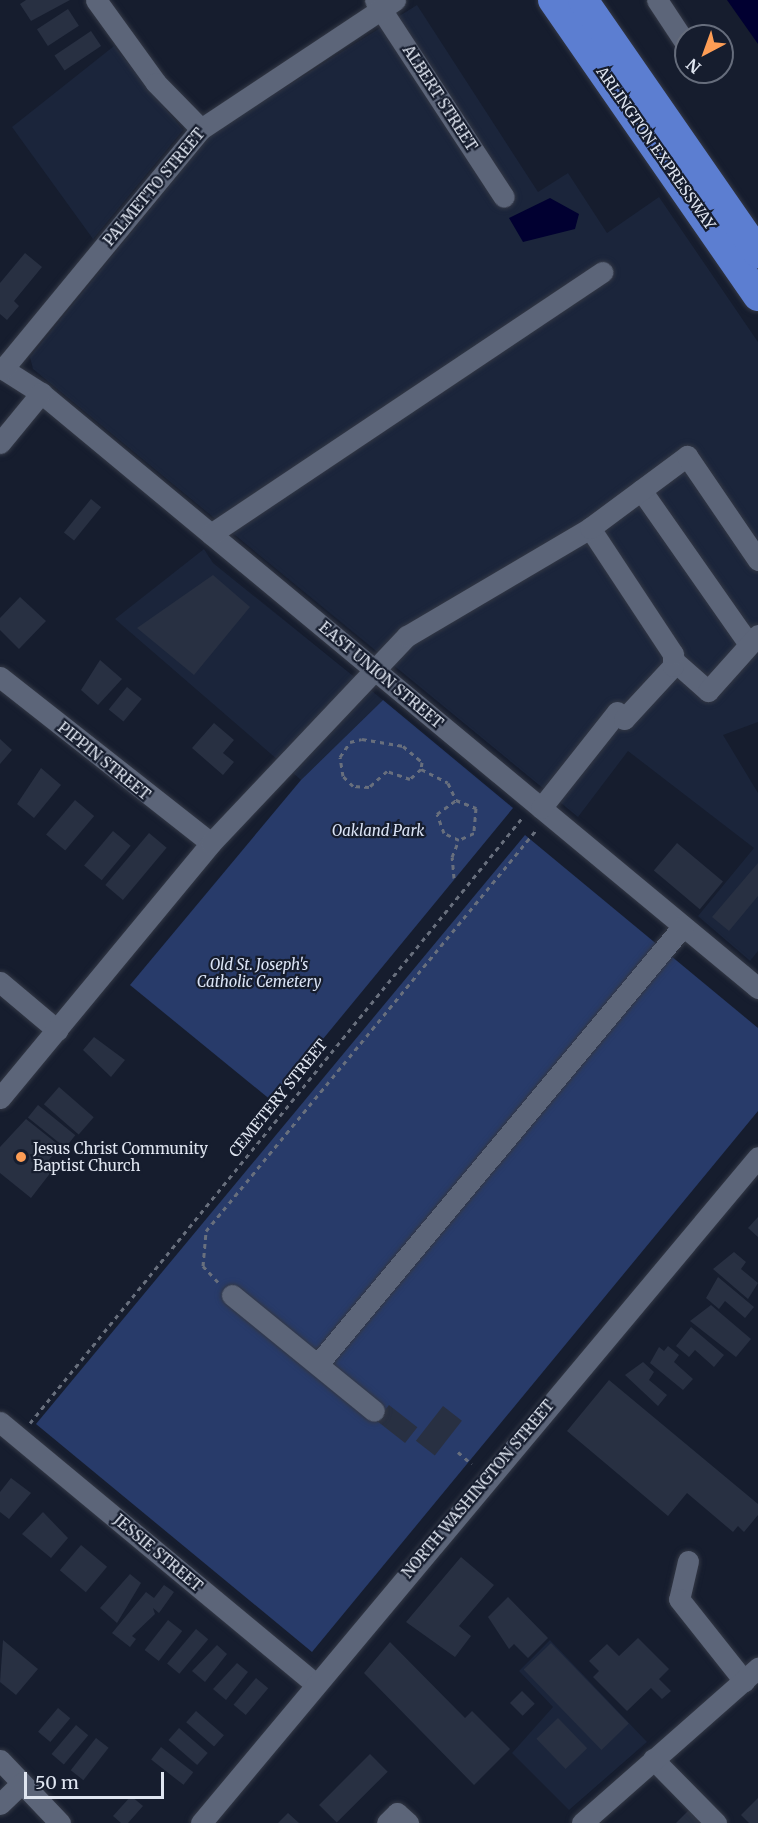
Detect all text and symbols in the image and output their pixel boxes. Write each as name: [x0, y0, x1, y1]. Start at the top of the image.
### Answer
north arrow: [674, 24, 734, 84]
street label: ALBERT STREET: [399, 42, 481, 154]
street label: ARLINGTON EXPRESSWAY: [593, 63, 719, 233]
street label: PALMETTO STREET: [100, 125, 208, 249]
street label: EAST UNION STREET: [315, 618, 447, 732]
street label: PIPPIN STREET: [54, 718, 154, 804]
park label: Oakland Park: [332, 822, 424, 840]
park label: Old St. Joseph's Catholic Cemetery: [197, 955, 321, 990]
street label: CEMETERY STREET: [225, 1036, 331, 1160]
place label: Jesus Christ Community Baptist Church: [33, 1139, 208, 1174]
marker: Jesus Christ Community Baptist Church: [14, 1150, 28, 1164]
street label: NORTH WASHINGTON STREET: [398, 1396, 558, 1582]
street label: JESSIE STREET: [110, 1511, 206, 1595]
scale bar: [27, 1760, 166, 1798]
text: 50 m: [35, 1771, 79, 1794]

